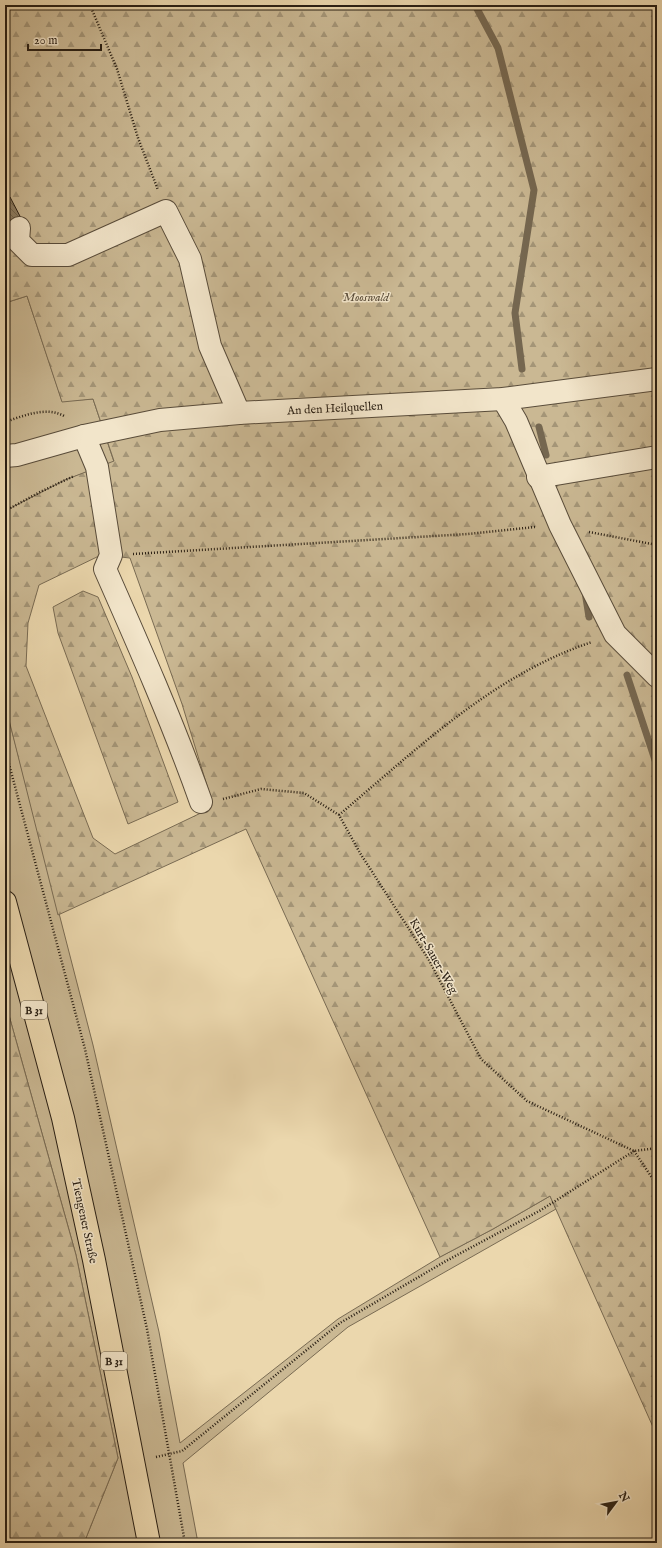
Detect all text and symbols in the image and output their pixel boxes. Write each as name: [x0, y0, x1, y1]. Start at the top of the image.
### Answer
scale bar: [28, 26, 101, 52]
text: 20 m: [34, 33, 57, 48]
park label: Mooswald: [343, 290, 390, 305]
street label: An den Heilquellen: [286, 398, 384, 420]
street label: Kurt-Sauer-Weg: [406, 916, 462, 997]
road number: B 31: [21, 1001, 47, 1019]
street label: Tiengener Straße: [68, 1177, 101, 1265]
road number: B 31: [101, 1352, 127, 1370]
north arrow: [596, 1482, 636, 1522]
text: N: [615, 1489, 632, 1505]

